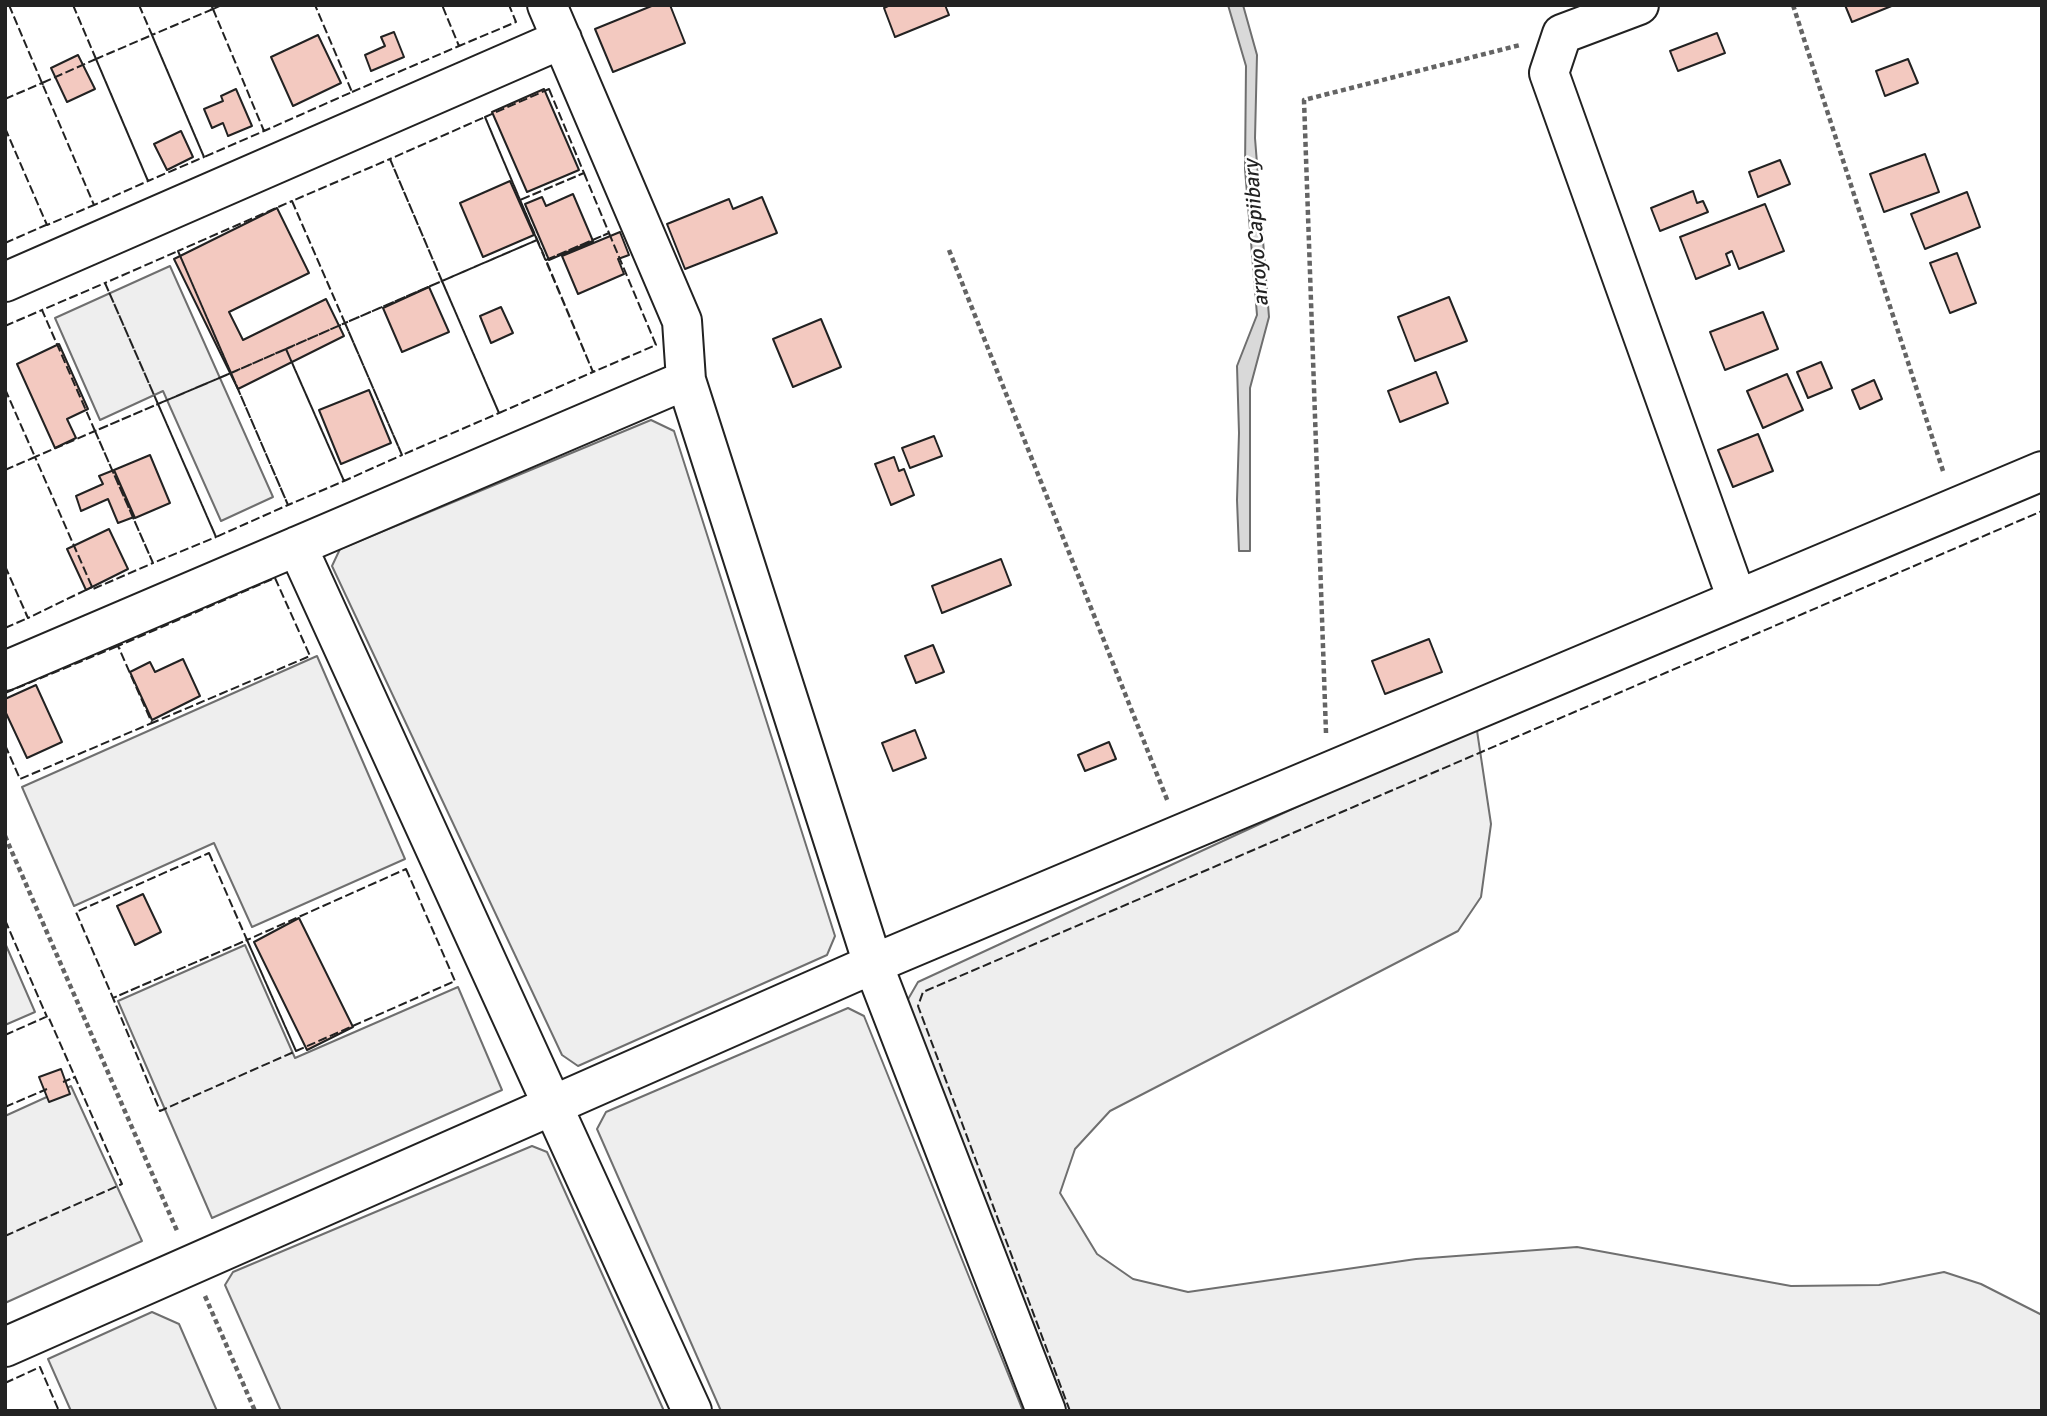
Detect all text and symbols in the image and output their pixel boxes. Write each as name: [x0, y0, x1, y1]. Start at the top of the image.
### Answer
water label: arroyo Capiibary: [1239, 159, 1275, 307]

